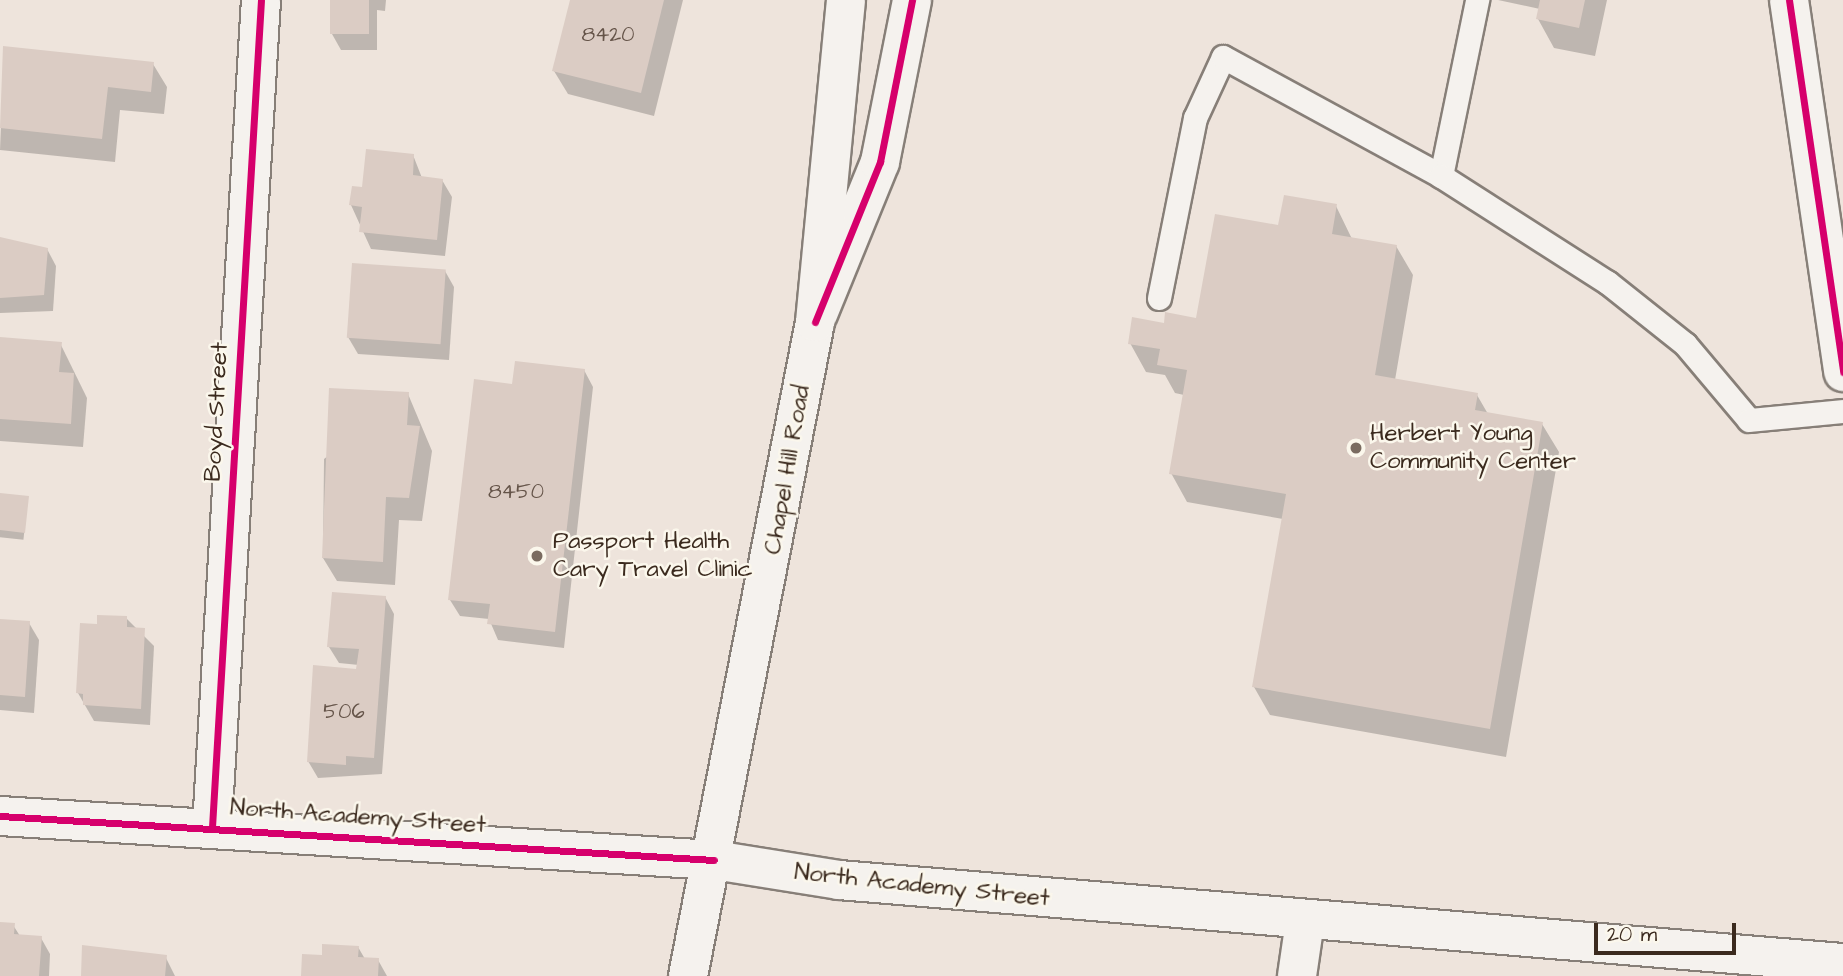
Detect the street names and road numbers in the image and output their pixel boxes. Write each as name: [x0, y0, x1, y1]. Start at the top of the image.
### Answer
street label: Boyd Street: [199, 341, 235, 483]
street label: Chapel Hill Road: [759, 383, 817, 557]
street label: North Academy Street: [229, 794, 487, 840]
street label: North Academy Street: [793, 858, 1051, 914]

